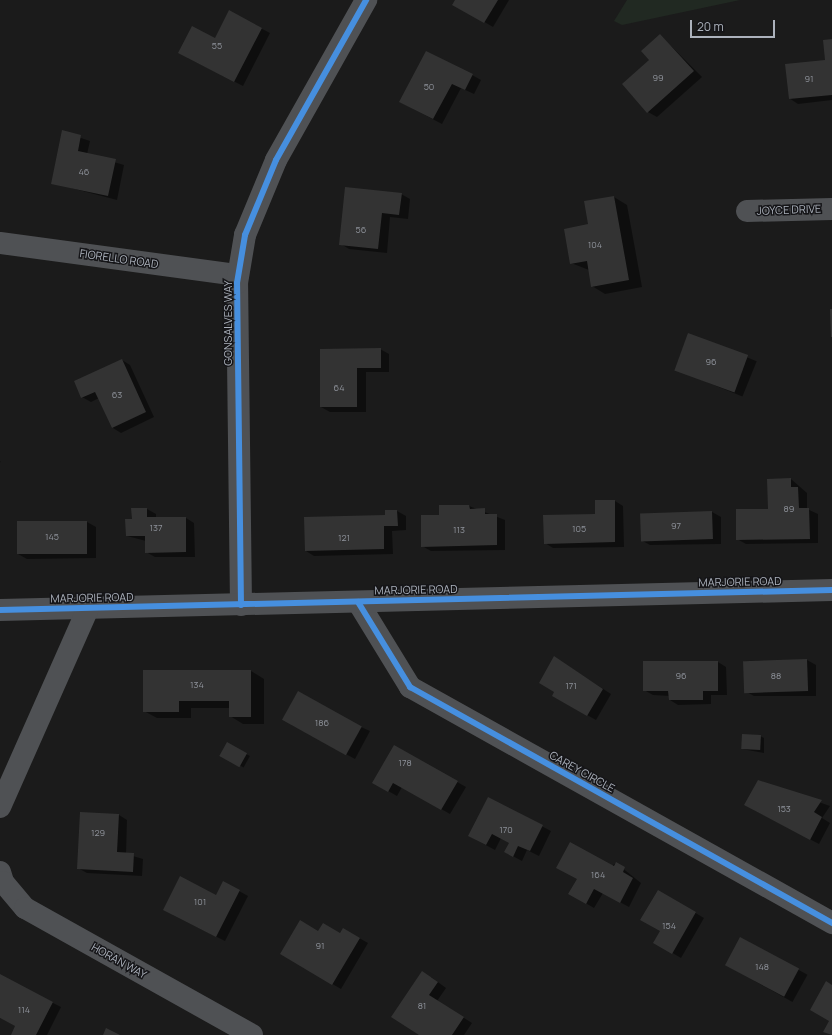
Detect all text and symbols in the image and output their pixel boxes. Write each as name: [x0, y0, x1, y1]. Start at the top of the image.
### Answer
scale bar: [692, 12, 777, 38]
text: 20 m: [697, 18, 724, 35]
house number: 55: [212, 41, 222, 51]
house number: 99: [652, 73, 664, 83]
house number: 91: [804, 74, 814, 84]
house number: 50: [424, 82, 434, 92]
house number: 46: [79, 167, 89, 177]
street label: JOYCE DRIVE: [757, 202, 821, 218]
house number: 56: [356, 225, 366, 235]
house number: 104: [588, 240, 602, 250]
street label: FIORELLO ROAD: [79, 247, 159, 271]
street label: GONSALVES WAY: [221, 280, 235, 366]
house number: 96: [705, 357, 717, 367]
house number: 64: [334, 383, 344, 393]
house number: 63: [112, 390, 122, 400]
house number: 89: [784, 504, 794, 514]
house number: 97: [671, 521, 681, 531]
house number: 137: [149, 523, 163, 533]
house number: 105: [572, 524, 586, 534]
house number: 113: [453, 525, 465, 535]
house number: 145: [45, 532, 59, 542]
house number: 121: [338, 533, 350, 543]
street label: MARJORIE ROAD: [698, 575, 782, 589]
street label: MARJORIE ROAD: [374, 583, 458, 597]
street label: MARJORIE ROAD: [50, 591, 134, 605]
house number: 96: [675, 671, 687, 681]
house number: 88: [771, 671, 781, 681]
house number: 134: [190, 680, 204, 690]
house number: 171: [565, 681, 577, 691]
house number: 186: [315, 718, 329, 728]
street label: CAREY CIRCLE: [547, 748, 617, 796]
house number: 178: [398, 758, 412, 768]
house number: 153: [777, 804, 791, 814]
house number: 170: [499, 825, 513, 835]
house number: 129: [91, 828, 105, 838]
house number: 164: [591, 870, 605, 880]
house number: 101: [194, 897, 206, 907]
house number: 154: [662, 921, 676, 931]
street label: HORAN WAY: [89, 940, 149, 982]
house number: 91: [315, 941, 325, 951]
house number: 148: [755, 962, 769, 972]
house number: 81: [418, 1001, 426, 1011]
house number: 114: [18, 1005, 30, 1015]

